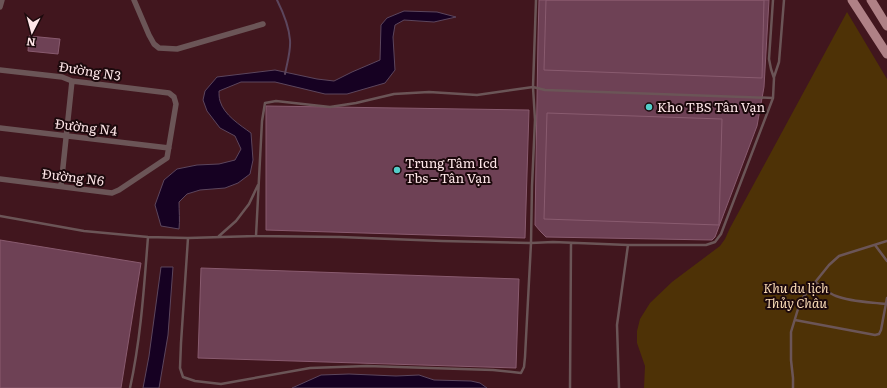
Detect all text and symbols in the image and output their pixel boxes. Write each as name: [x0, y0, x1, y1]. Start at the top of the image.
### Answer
north arrow: [12, 12, 52, 52]
text: N: [25, 35, 36, 51]
street label: Đường N3: [58, 56, 123, 85]
place label: Kho TBS Tân Vạn: [657, 97, 765, 116]
marker: Kho TBS Tân Vạn: [644, 102, 654, 112]
street label: Đường N4: [54, 113, 118, 140]
place label: Trung Tâm Icd Tbs – Tân Vạn: [405, 153, 498, 187]
street label: Đường N6: [41, 163, 105, 190]
marker: Trung Tâm Icd Tbs – Tân Vạn: [392, 165, 402, 175]
park label: Khu du lịch Thủy Châu: [763, 278, 829, 312]

